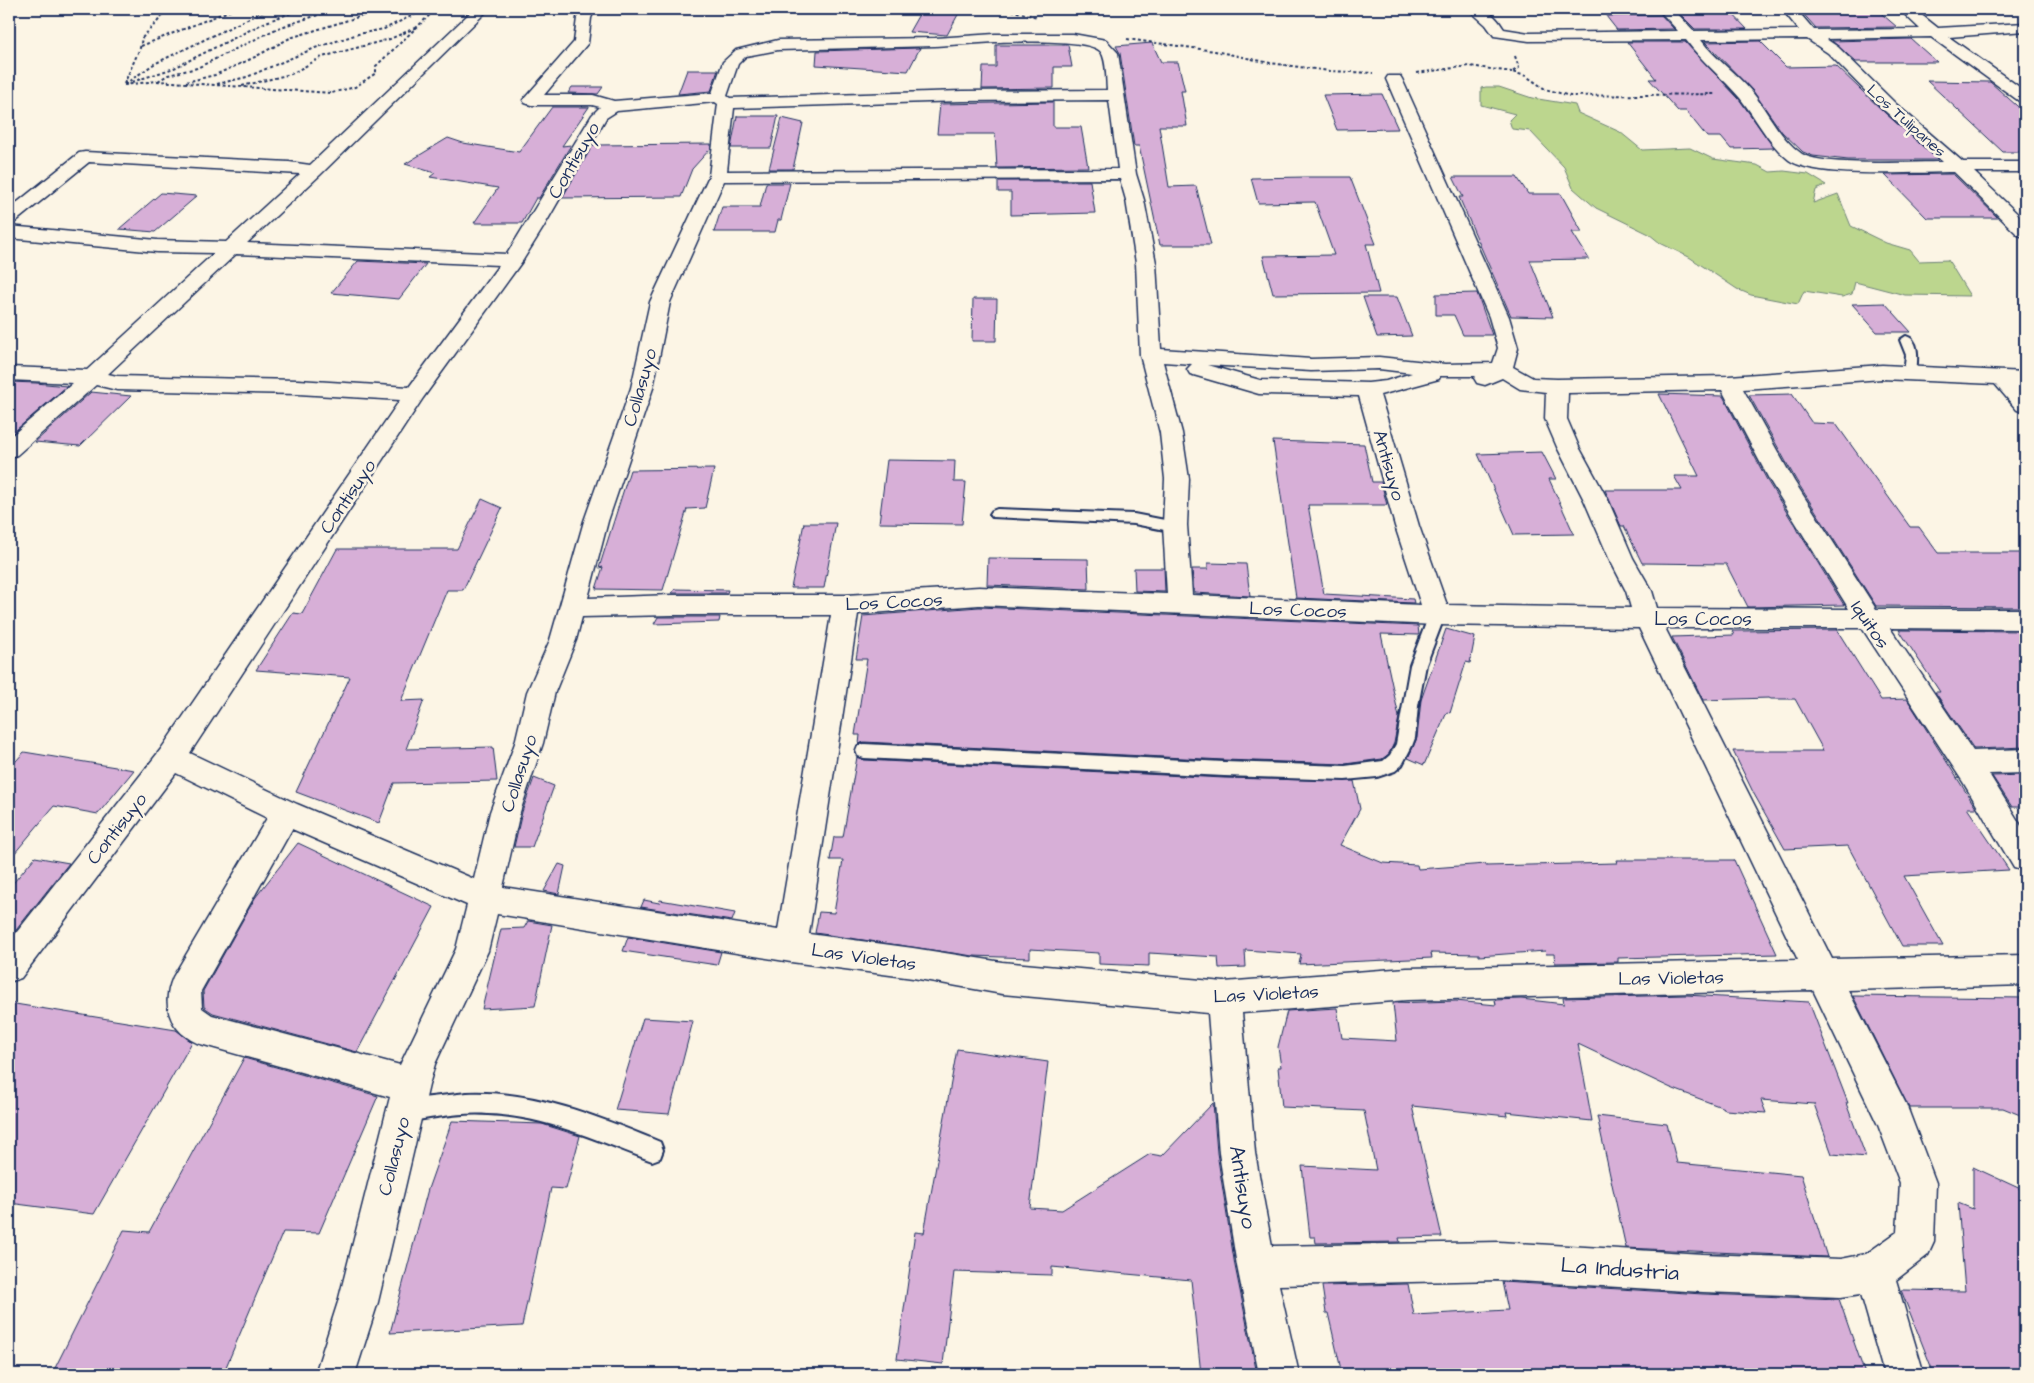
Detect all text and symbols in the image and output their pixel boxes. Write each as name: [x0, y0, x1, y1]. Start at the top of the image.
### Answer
street label: Los Tulipanes: [1862, 79, 1951, 162]
street label: Contisuyo: [541, 117, 608, 205]
street label: Collasuyo: [616, 345, 666, 430]
street label: Antisuyo: [1365, 427, 1412, 505]
street label: Contisuyo: [313, 454, 384, 540]
street label: Los Cocos: [845, 586, 943, 619]
street label: Los Cocos: [1249, 595, 1347, 626]
street label: Iquitos: [1844, 595, 1896, 654]
street label: Los Cocos: [1654, 606, 1752, 633]
street label: Collasuyo: [494, 731, 546, 816]
street label: Contisuyo: [81, 787, 155, 871]
street label: Las Violetas: [810, 937, 918, 978]
street label: Las Violetas: [1618, 964, 1724, 993]
street label: Las Violetas: [1213, 978, 1320, 1011]
street label: Collasuyo: [372, 1114, 418, 1199]
street label: Antisuyo: [1220, 1143, 1264, 1232]
street label: La Industria: [1560, 1250, 1680, 1289]

